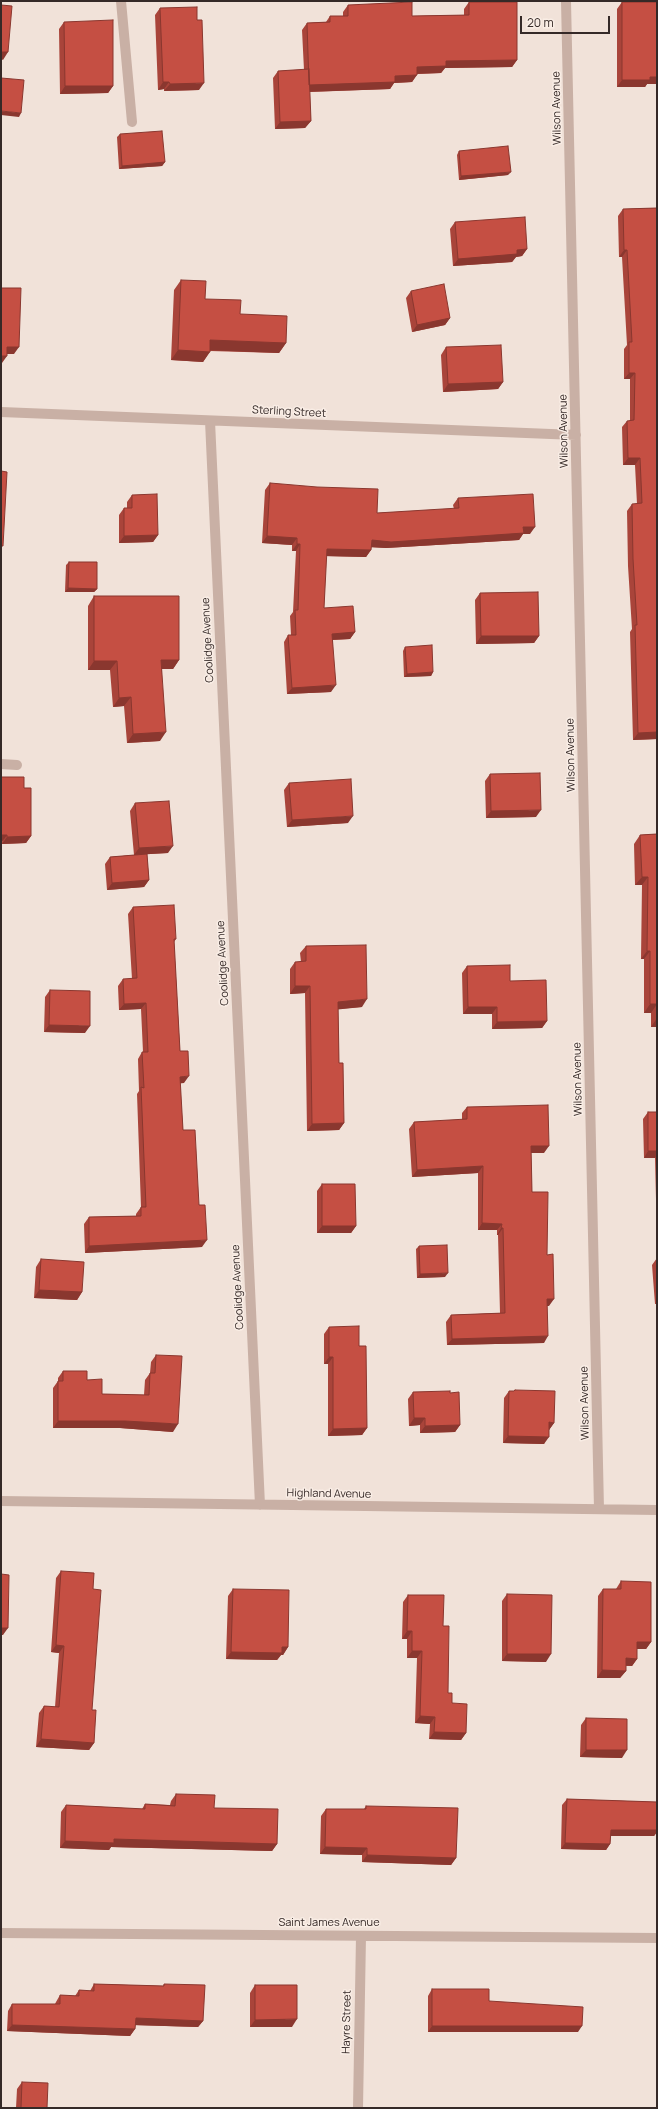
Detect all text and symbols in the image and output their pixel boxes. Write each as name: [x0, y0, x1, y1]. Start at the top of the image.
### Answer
scale bar: [522, 8, 612, 34]
text: 20 m: [527, 14, 554, 31]
street label: Wilson Avenue: [550, 71, 564, 145]
street label: Wilson Avenue: [557, 394, 571, 468]
street label: Sterling Street: [252, 403, 326, 421]
street label: Coolidge Avenue: [199, 597, 217, 683]
street label: Wilson Avenue: [564, 718, 578, 792]
street label: Coolidge Avenue: [214, 920, 232, 1006]
street label: Wilson Avenue: [571, 1042, 585, 1116]
street label: Coolidge Avenue: [229, 1244, 247, 1330]
street label: Wilson Avenue: [578, 1366, 592, 1440]
street label: Highland Avenue: [287, 1487, 371, 1501]
street label: Saint James Avenue: [278, 1916, 380, 1930]
street label: Hayre Street: [340, 1990, 354, 2054]

